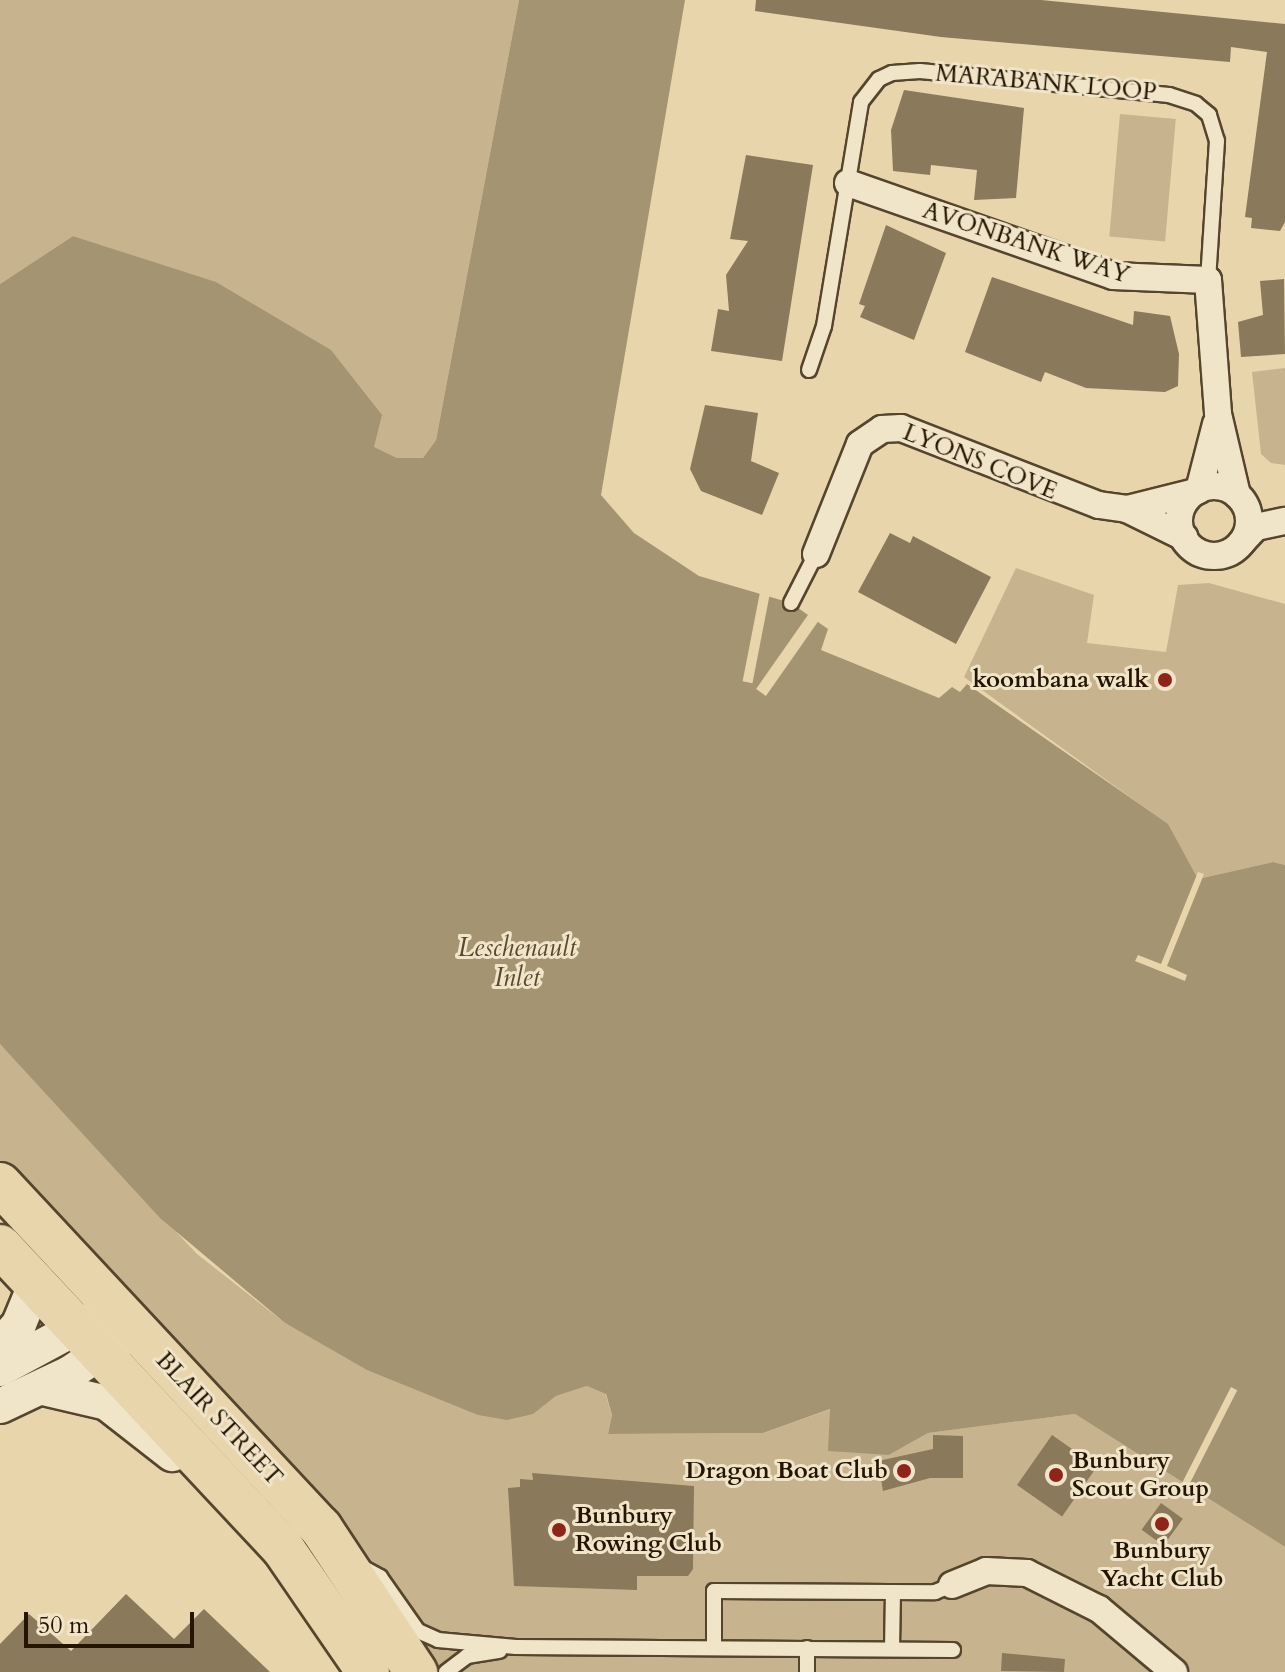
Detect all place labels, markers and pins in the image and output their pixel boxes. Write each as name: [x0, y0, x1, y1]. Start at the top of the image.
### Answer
place label: koombana walk: [972, 666, 1149, 694]
marker: koombana walk: [1156, 671, 1174, 689]
place label: Bunbury Scout Group: [1072, 1447, 1209, 1503]
place label: Dragon Boat Club: [685, 1457, 888, 1485]
marker: Dragon Boat Club: [895, 1462, 913, 1480]
marker: Bunbury Scout Group: [1047, 1466, 1065, 1484]
place label: Bunbury Rowing Club: [575, 1502, 722, 1558]
marker: Bunbury Yacht Club: [1153, 1515, 1171, 1533]
marker: Bunbury Rowing Club: [550, 1521, 568, 1539]
place label: Bunbury Yacht Club: [1100, 1537, 1224, 1593]

